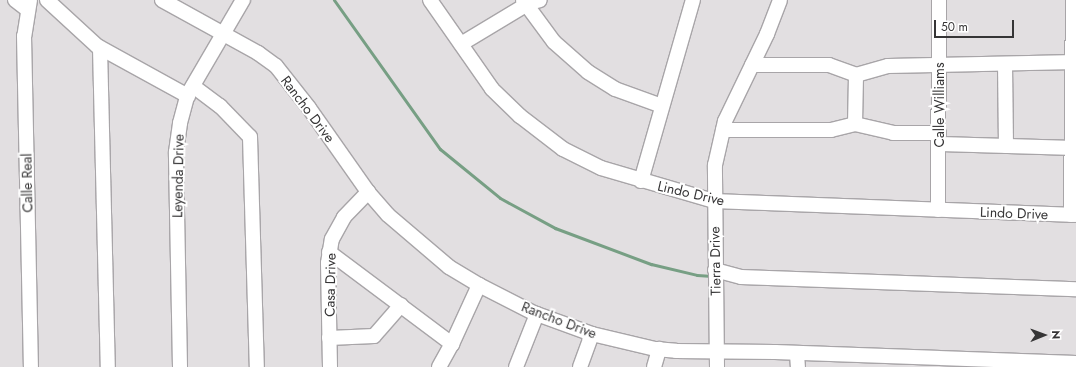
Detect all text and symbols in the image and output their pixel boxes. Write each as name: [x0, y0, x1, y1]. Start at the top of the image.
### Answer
scale bar: [936, 12, 1016, 38]
text: 50 m: [941, 18, 968, 36]
street label: Calle Williams: [931, 62, 947, 148]
street label: Rancho Drive: [278, 72, 338, 146]
street label: Leyenda Drive: [169, 134, 187, 218]
street label: Calle Real: [18, 153, 36, 213]
street label: Lindo Drive: [656, 177, 726, 209]
street label: Lindo Drive: [980, 203, 1048, 223]
street label: Tierra Drive: [706, 226, 724, 296]
street label: Casa Drive: [321, 253, 339, 317]
street label: Rancho Drive: [519, 298, 599, 342]
north arrow: [1024, 315, 1064, 355]
text: N: [1048, 330, 1064, 339]

